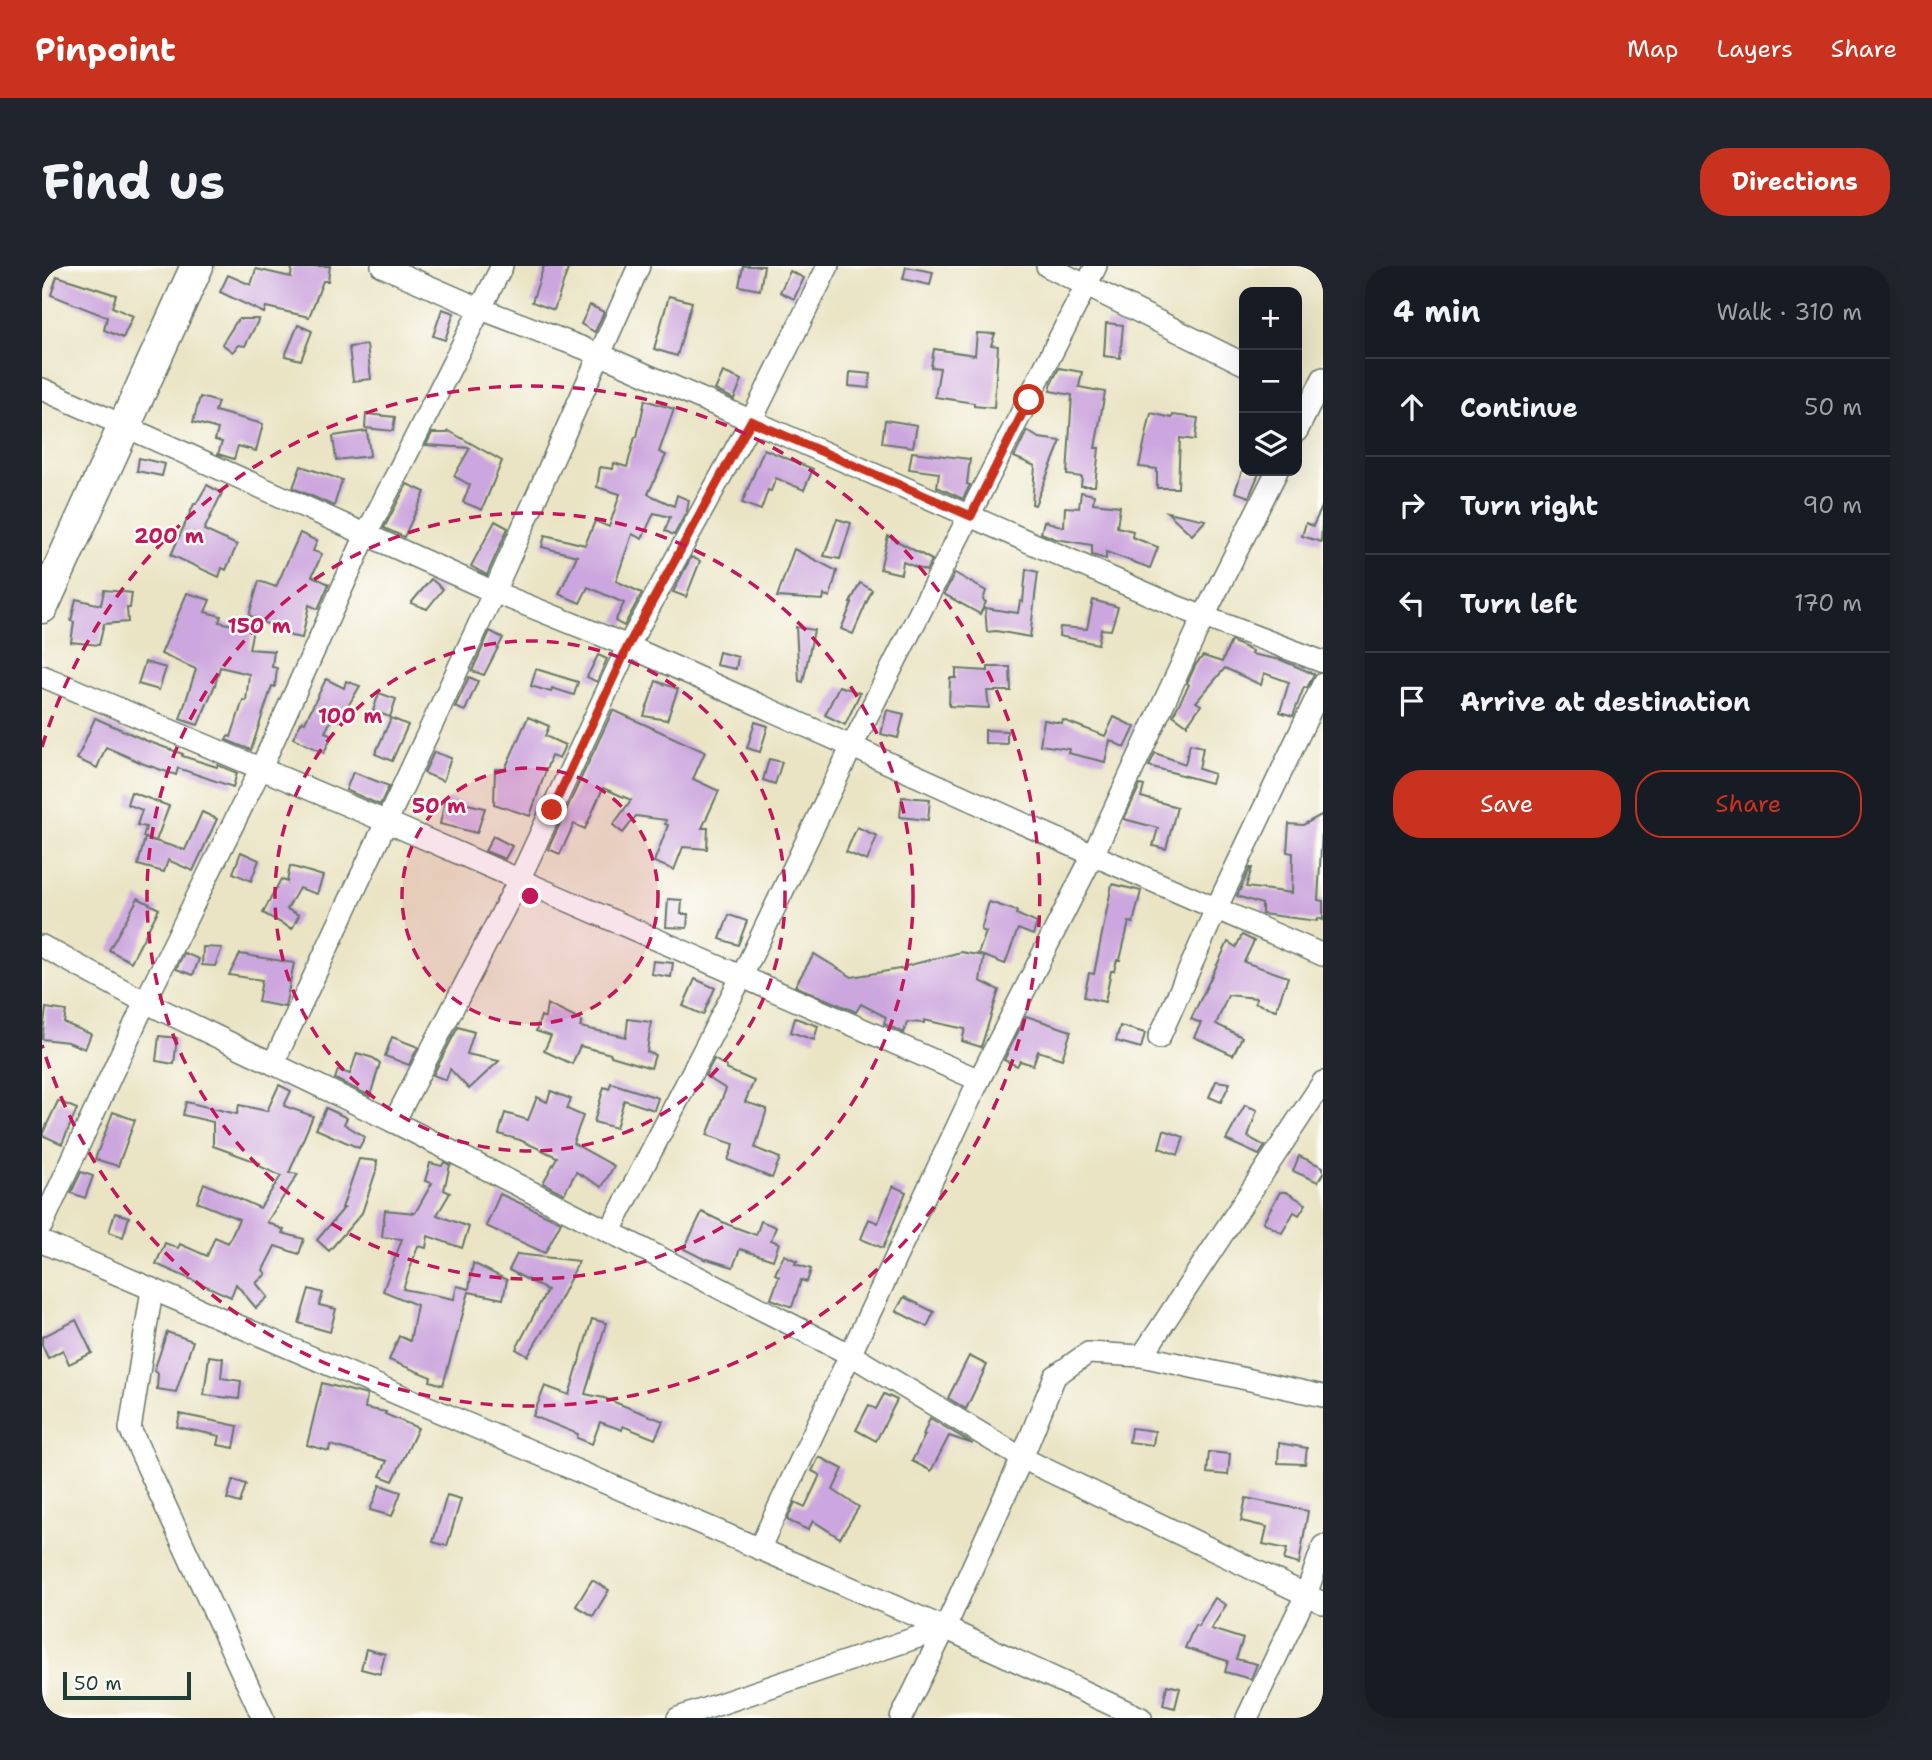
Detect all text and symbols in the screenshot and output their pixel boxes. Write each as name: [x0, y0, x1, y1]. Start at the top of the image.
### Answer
text: Pinpoint: [35, 27, 176, 72]
text: Map: [1627, 33, 1678, 65]
text: Layers: [1716, 33, 1793, 65]
text: Share: [1831, 33, 1897, 65]
button: Directions: [1700, 148, 1890, 216]
text: Find us: [42, 149, 225, 215]
map controls: [1239, 287, 1302, 476]
button: +: [1239, 287, 1302, 350]
text: 4 min: [1393, 291, 1480, 332]
text: Walk · 310 m: [1717, 297, 1862, 327]
button: −: [1239, 350, 1302, 413]
route start: [1013, 384, 1044, 415]
icon: ahead: [1393, 388, 1431, 426]
text: Continue: [1460, 390, 1578, 425]
text: 50 m: [1804, 392, 1862, 422]
button: layers: [1239, 413, 1302, 476]
icon: right: [1393, 486, 1431, 524]
text: Turn right: [1460, 488, 1598, 523]
text: 90 m: [1802, 490, 1862, 520]
text: 200 m: [134, 522, 204, 550]
icon: left: [1393, 584, 1431, 622]
text: Turn left: [1460, 586, 1577, 621]
text: 170 m: [1794, 588, 1862, 618]
text: 150 m: [227, 612, 291, 640]
icon: arrive: [1393, 682, 1431, 720]
text: Arrive at destination: [1460, 684, 1750, 719]
text: 100 m: [318, 702, 382, 730]
button: Save: [1393, 770, 1621, 838]
button: Share: [1635, 770, 1862, 838]
text: 50 m: [412, 792, 466, 820]
route end: [536, 794, 567, 825]
centre of rings: [518, 884, 542, 908]
scale bar: [63, 1669, 191, 1701]
text: 50 m: [74, 1671, 122, 1696]

